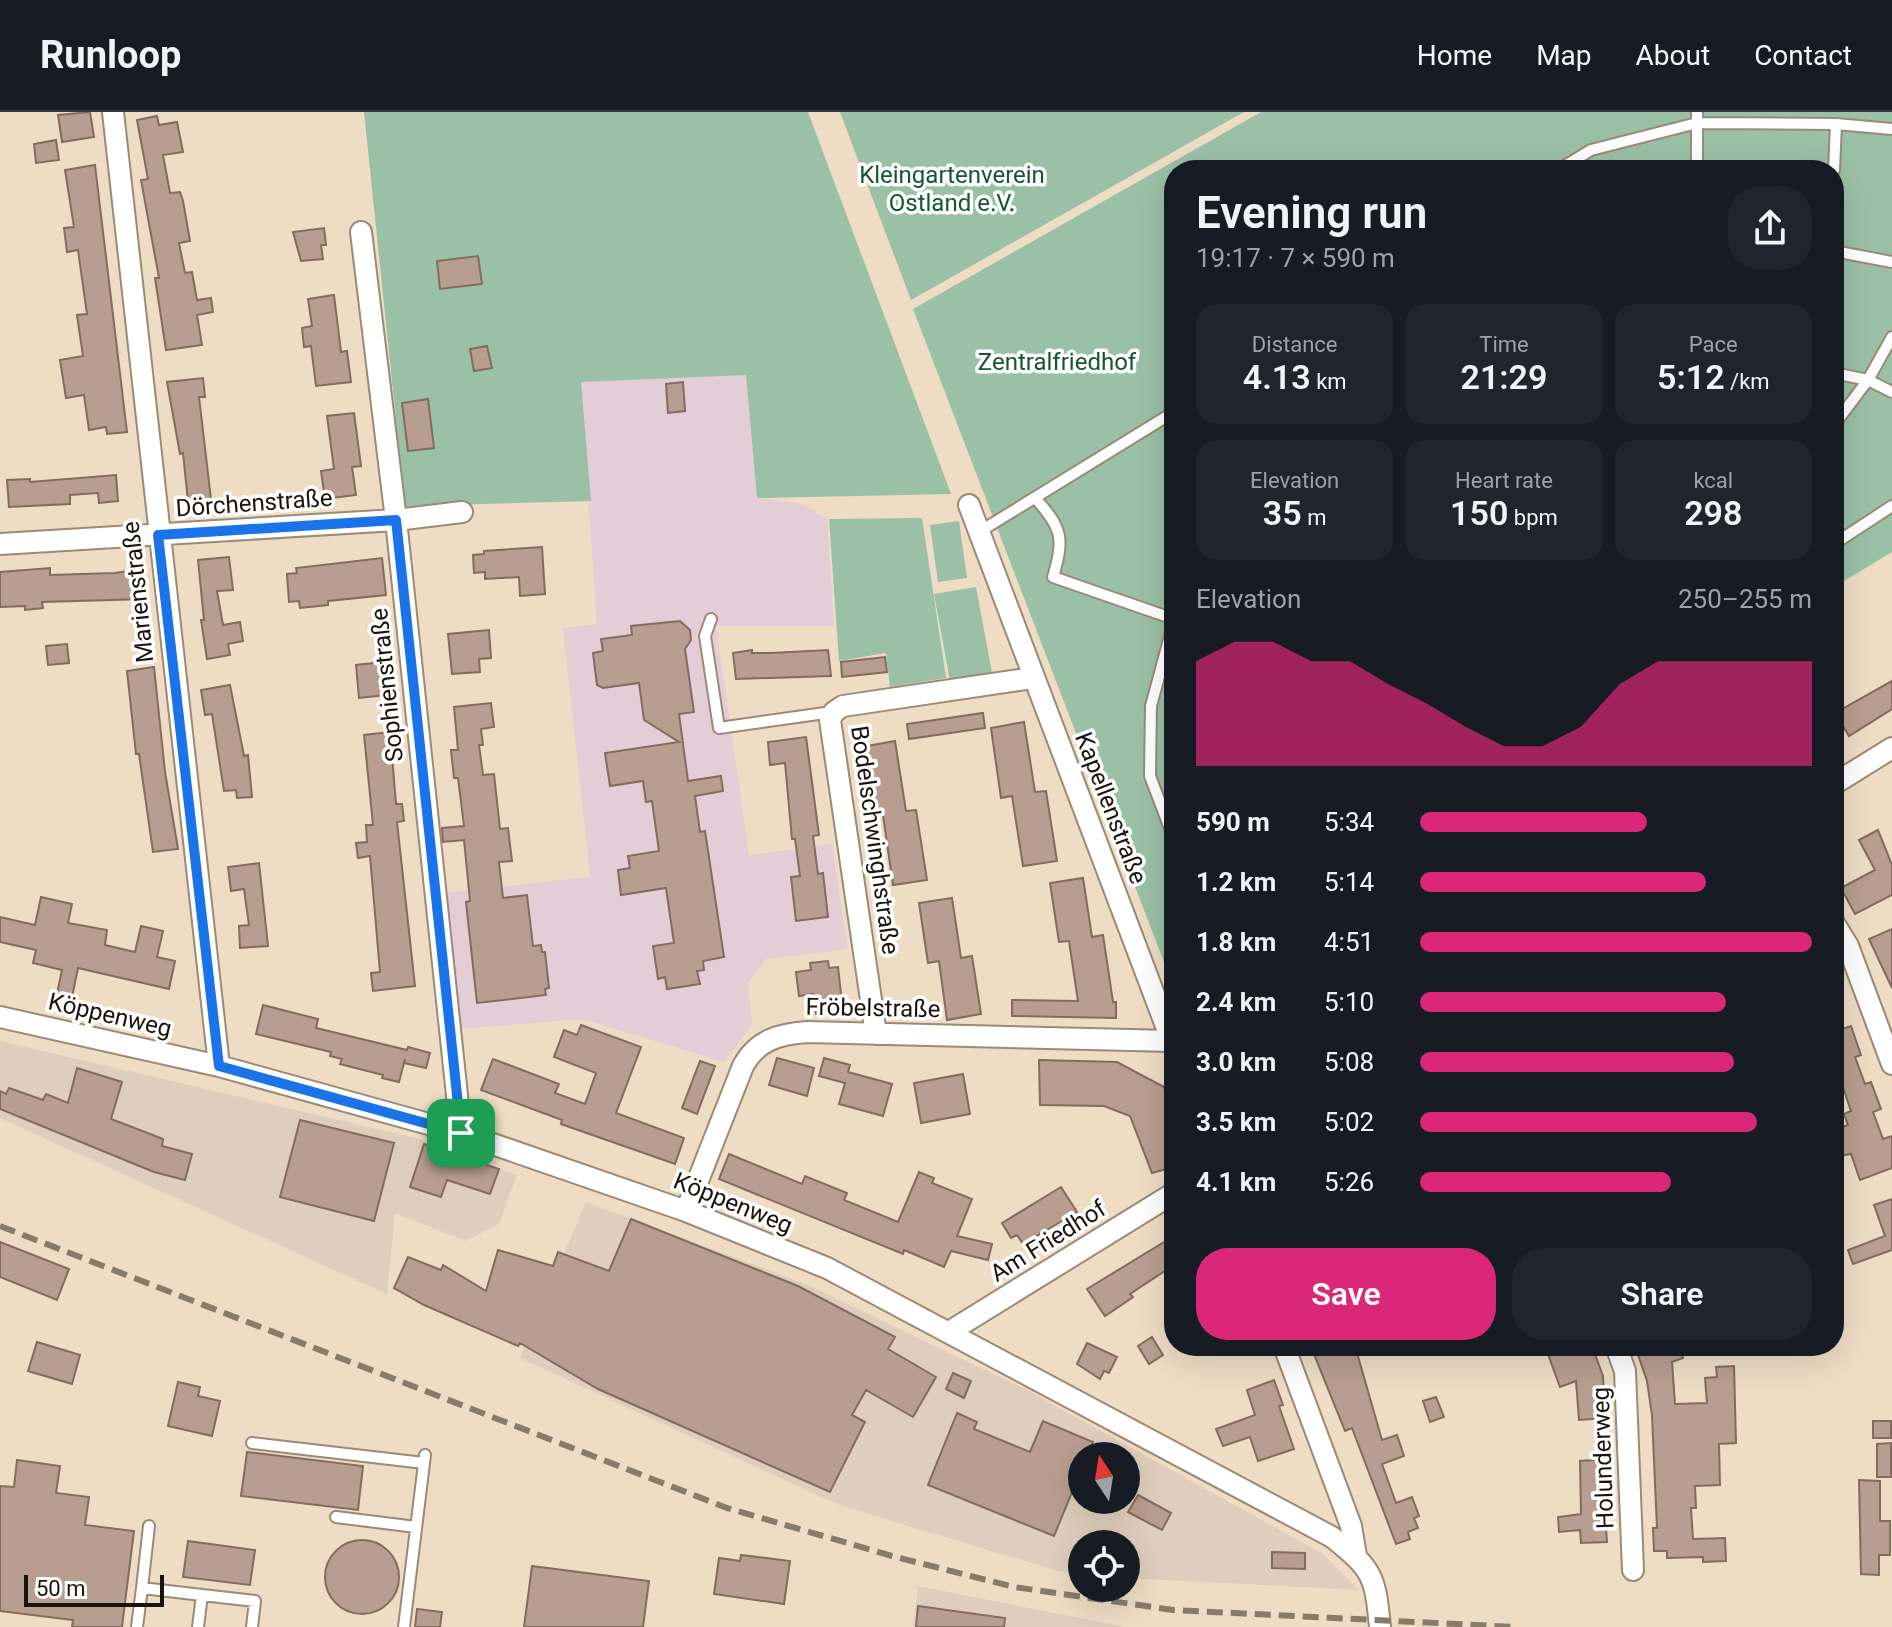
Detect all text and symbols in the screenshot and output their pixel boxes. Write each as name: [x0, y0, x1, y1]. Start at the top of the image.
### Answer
text: Runloop: [40, 33, 181, 77]
text: Home: [1417, 39, 1492, 72]
text: Map: [1536, 39, 1592, 72]
text: About: [1636, 39, 1710, 72]
text: Contact: [1754, 39, 1852, 72]
park label: Kleingartenverein Ostland e.V.: [859, 161, 1045, 217]
button: share: [1728, 186, 1812, 270]
text: Evening run: [1196, 187, 1427, 239]
text: 19:17 · 7 × 590 m: [1196, 243, 1395, 273]
text: Distance: [1252, 332, 1337, 357]
text: Time: [1479, 332, 1529, 357]
text: Pace: [1689, 332, 1738, 357]
park label: Zentralfriedhof: [978, 348, 1137, 376]
text: 4.13: [1243, 357, 1311, 397]
text: 21:29: [1461, 357, 1547, 397]
text: 5:12: [1657, 357, 1725, 397]
text: km: [1311, 369, 1347, 394]
text: /km: [1725, 369, 1770, 394]
text: Elevation: [1250, 468, 1339, 493]
text: Heart rate: [1455, 468, 1553, 493]
text: kcal: [1693, 468, 1733, 493]
street label: Dörchenstraße: [175, 484, 333, 522]
text: 35: [1263, 493, 1302, 533]
text: 150: [1450, 493, 1508, 533]
text: 298: [1684, 493, 1742, 533]
text: m: [1302, 505, 1326, 530]
text: bpm: [1508, 505, 1558, 530]
street label: Marienstraße: [117, 520, 159, 664]
text: Elevation: [1196, 584, 1301, 614]
text: 250–255 m: [1678, 584, 1812, 614]
street label: Sophienstraße: [365, 607, 409, 763]
street label: Bodelschwinghstraße: [845, 724, 905, 956]
street label: Kapellenstraße: [1069, 728, 1153, 888]
text: 590 m: [1196, 807, 1270, 837]
text: 5:34: [1324, 807, 1374, 837]
text: 1.2 km: [1196, 867, 1276, 897]
text: 5:14: [1324, 867, 1374, 897]
text: 1.8 km: [1196, 927, 1276, 957]
text: 4:51: [1324, 927, 1374, 957]
street label: Köppenweg: [46, 987, 174, 1043]
text: 2.4 km: [1196, 987, 1276, 1017]
text: 5:10: [1324, 987, 1374, 1017]
street label: Fröbelstraße: [805, 993, 941, 1023]
text: 3.0 km: [1196, 1047, 1276, 1077]
text: 5:08: [1324, 1047, 1374, 1077]
pin: [427, 1099, 495, 1167]
text: 3.5 km: [1196, 1107, 1276, 1137]
text: 5:02: [1324, 1107, 1374, 1137]
icon: arrive: [439, 1111, 483, 1155]
street label: Köppenweg: [670, 1166, 796, 1240]
text: 4.1 km: [1196, 1167, 1276, 1197]
text: 5:26: [1324, 1167, 1374, 1197]
street label: Am Friedhof: [985, 1194, 1112, 1288]
button: Save: [1196, 1248, 1496, 1340]
button: Share: [1512, 1248, 1812, 1340]
street label: Holunderweg: [1587, 1387, 1619, 1529]
north arrow: [1068, 1442, 1140, 1514]
map controls: [1068, 1442, 1140, 1602]
button: locate: [1068, 1530, 1140, 1602]
scale bar: [24, 1571, 164, 1607]
text: 50 m: [36, 1576, 85, 1601]

